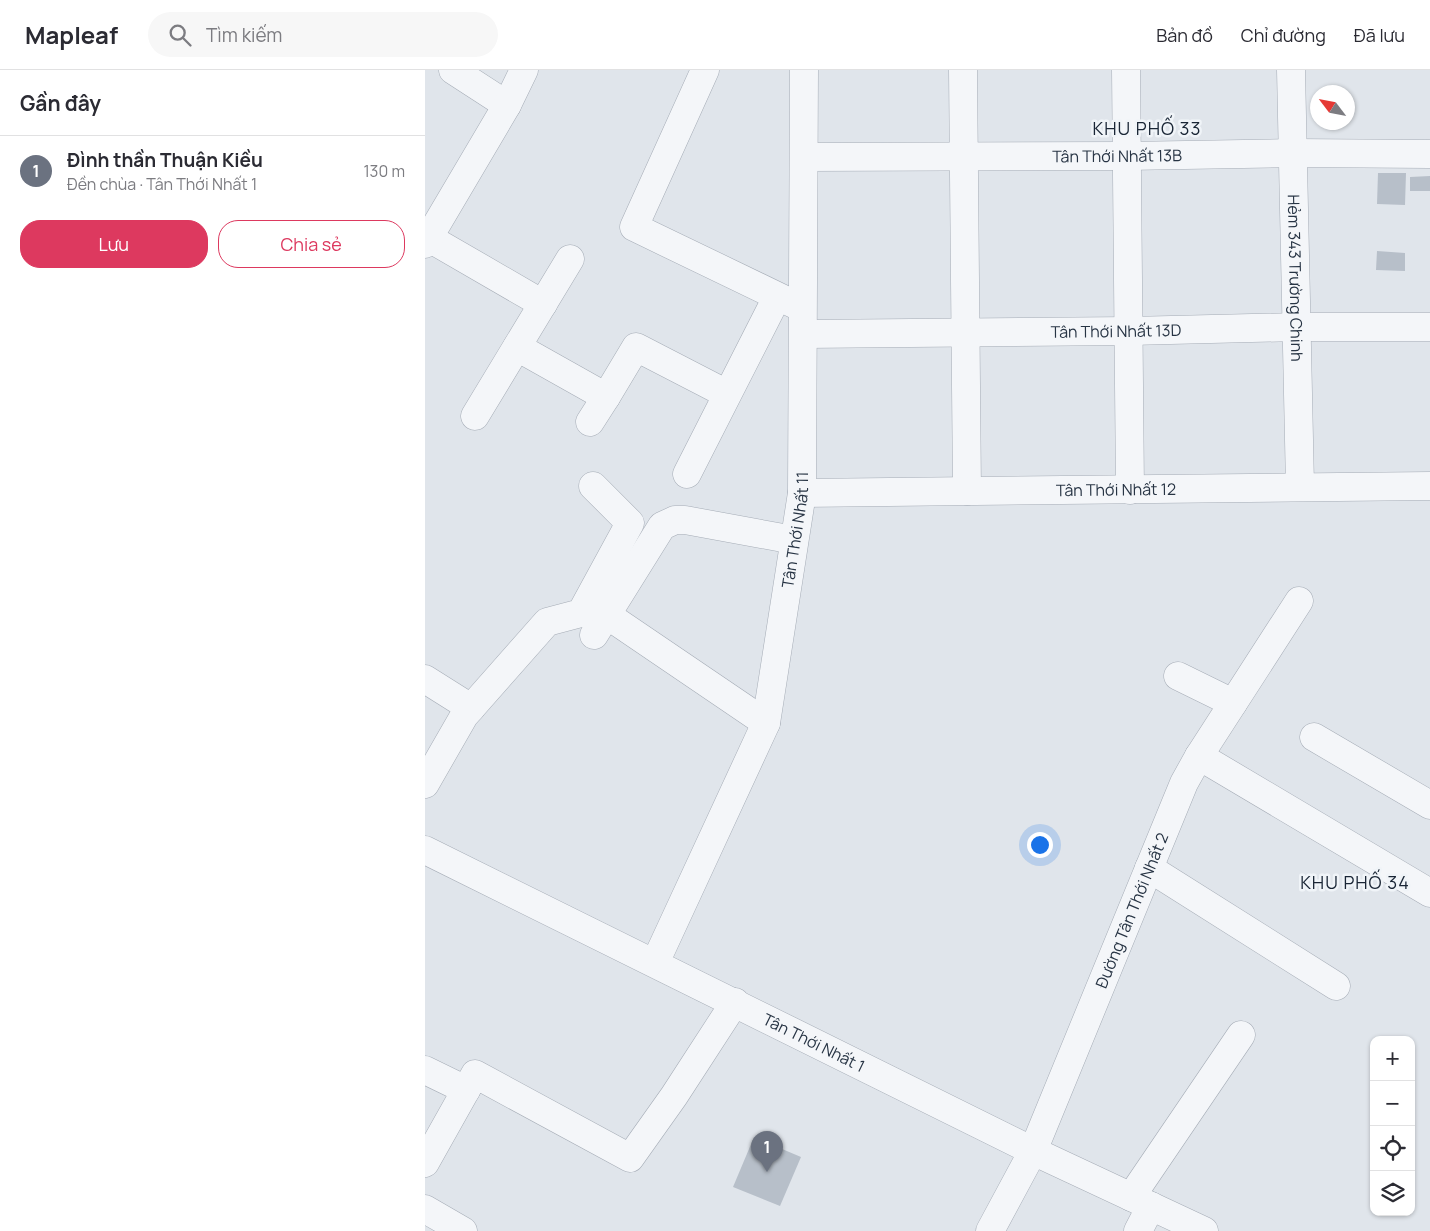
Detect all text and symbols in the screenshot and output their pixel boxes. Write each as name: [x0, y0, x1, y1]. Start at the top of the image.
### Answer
search box: [148, 12, 498, 57]
text: Mapleaf: [25, 18, 118, 51]
icon: search: [166, 21, 194, 49]
text: Tìm kiếm: [206, 22, 282, 48]
text: Bản đồ: [1156, 23, 1213, 47]
text: Chỉ đường: [1241, 23, 1326, 47]
text: Đã lưu: [1354, 23, 1405, 47]
north arrow: [1310, 85, 1355, 130]
text: Gần đây: [20, 89, 101, 117]
district label: KHU PHỐ 33: [1093, 115, 1201, 140]
street label: Tân Thới Nhất 13B: [1052, 144, 1182, 167]
text: Đình thần Thuận Kiều: [67, 147, 263, 173]
text: 1: [32, 160, 40, 182]
text: 130 m: [363, 160, 405, 182]
text: Đền chùa · Tân Thới Nhất 1: [67, 173, 257, 195]
street label: Hẻm 343 Trường Chinh: [1283, 194, 1308, 362]
button: Lưu: [20, 220, 208, 268]
button: Chia sẻ: [218, 220, 405, 268]
street label: Tân Thới Nhất 13D: [1051, 319, 1182, 343]
street label: Tân Thới Nhất 11: [776, 472, 813, 589]
street label: Tân Thới Nhất 12: [1056, 478, 1176, 501]
street label: Đường Tân Thới Nhất 2: [1090, 829, 1173, 991]
your location: [1027, 832, 1053, 858]
district label: KHU PHỐ 34: [1300, 869, 1410, 894]
street label: Tân Thới Nhất 1: [759, 1008, 869, 1077]
map controls: [1370, 1036, 1415, 1216]
button: +: [1370, 1036, 1415, 1081]
button: −: [1370, 1081, 1415, 1126]
button: locate: [1370, 1126, 1415, 1171]
pin: 1: [751, 1131, 783, 1172]
button: layers: [1370, 1171, 1415, 1216]

